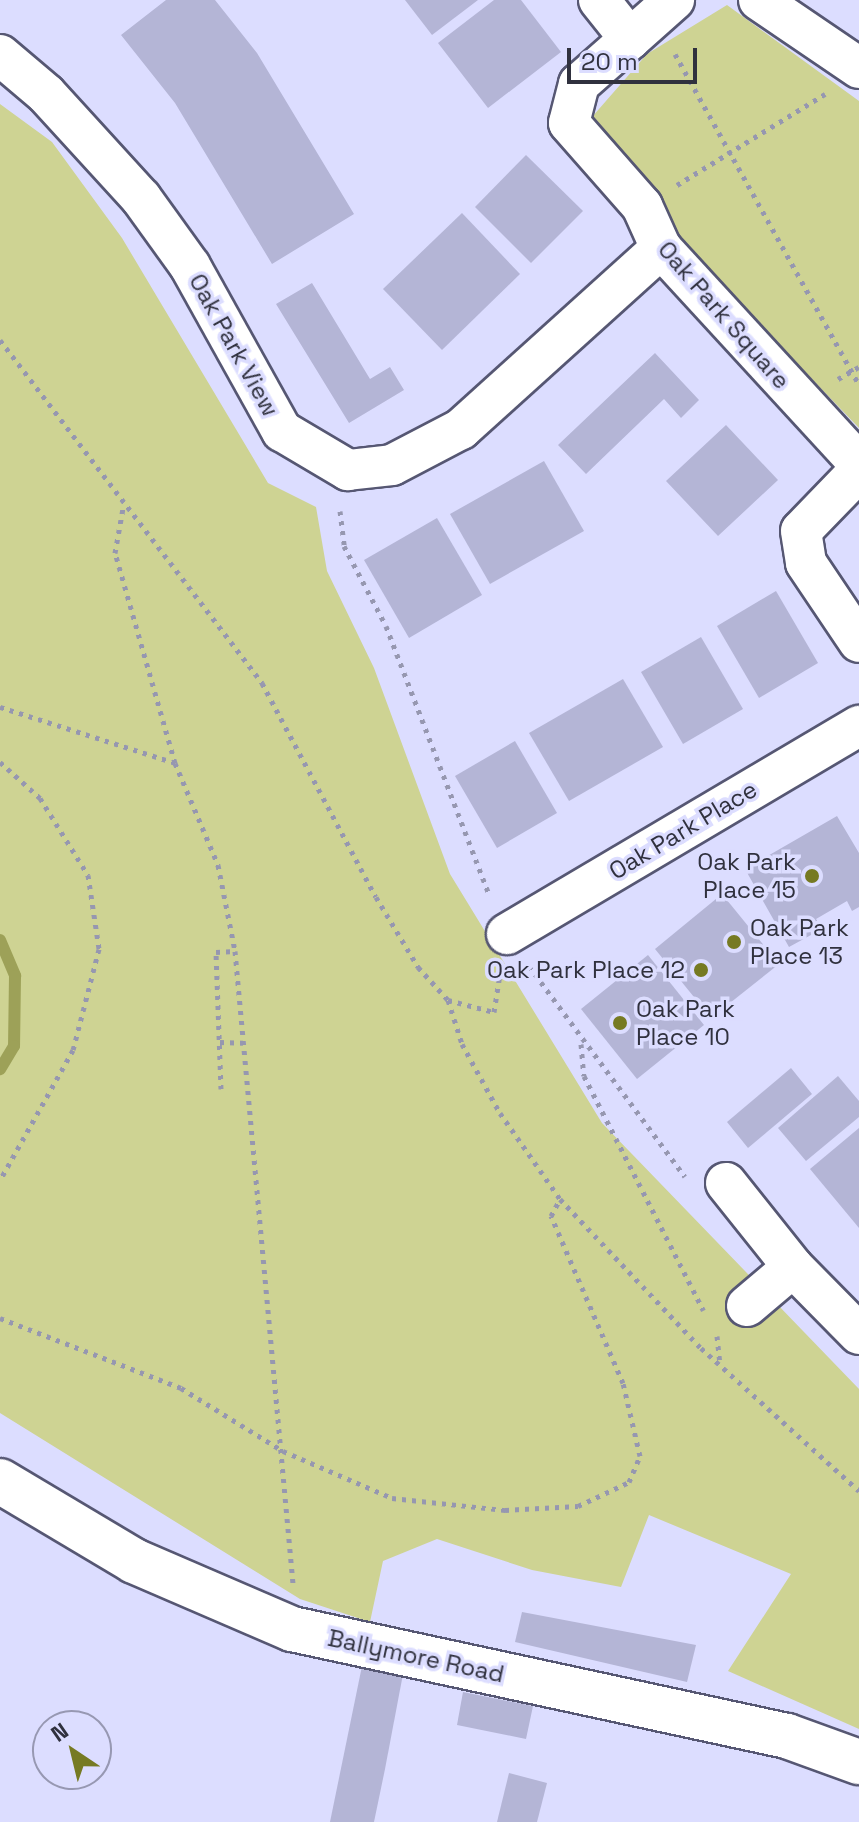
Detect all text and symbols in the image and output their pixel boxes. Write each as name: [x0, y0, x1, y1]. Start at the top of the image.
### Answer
scale bar: [571, 32, 701, 82]
text: 20 m: [581, 46, 638, 77]
street label: Oak Park Square: [652, 235, 796, 395]
street label: Oak Park View: [183, 269, 285, 421]
street label: Oak Park Place: [604, 775, 762, 885]
place label: Oak Park Place 15: [697, 848, 796, 904]
marker: Oak Park Place 15: [803, 867, 821, 885]
place label: Oak Park Place 13: [750, 914, 849, 970]
marker: Oak Park Place 13: [725, 933, 743, 951]
place label: Oak Park Place 12: [487, 956, 685, 984]
marker: Oak Park Place 12: [692, 961, 710, 979]
place label: Oak Park Place 10: [636, 995, 735, 1051]
marker: Oak Park Place 10: [611, 1014, 629, 1032]
street label: Ballymore Road: [325, 1623, 507, 1689]
north arrow: [32, 1710, 112, 1790]
text: N: [45, 1716, 73, 1748]

